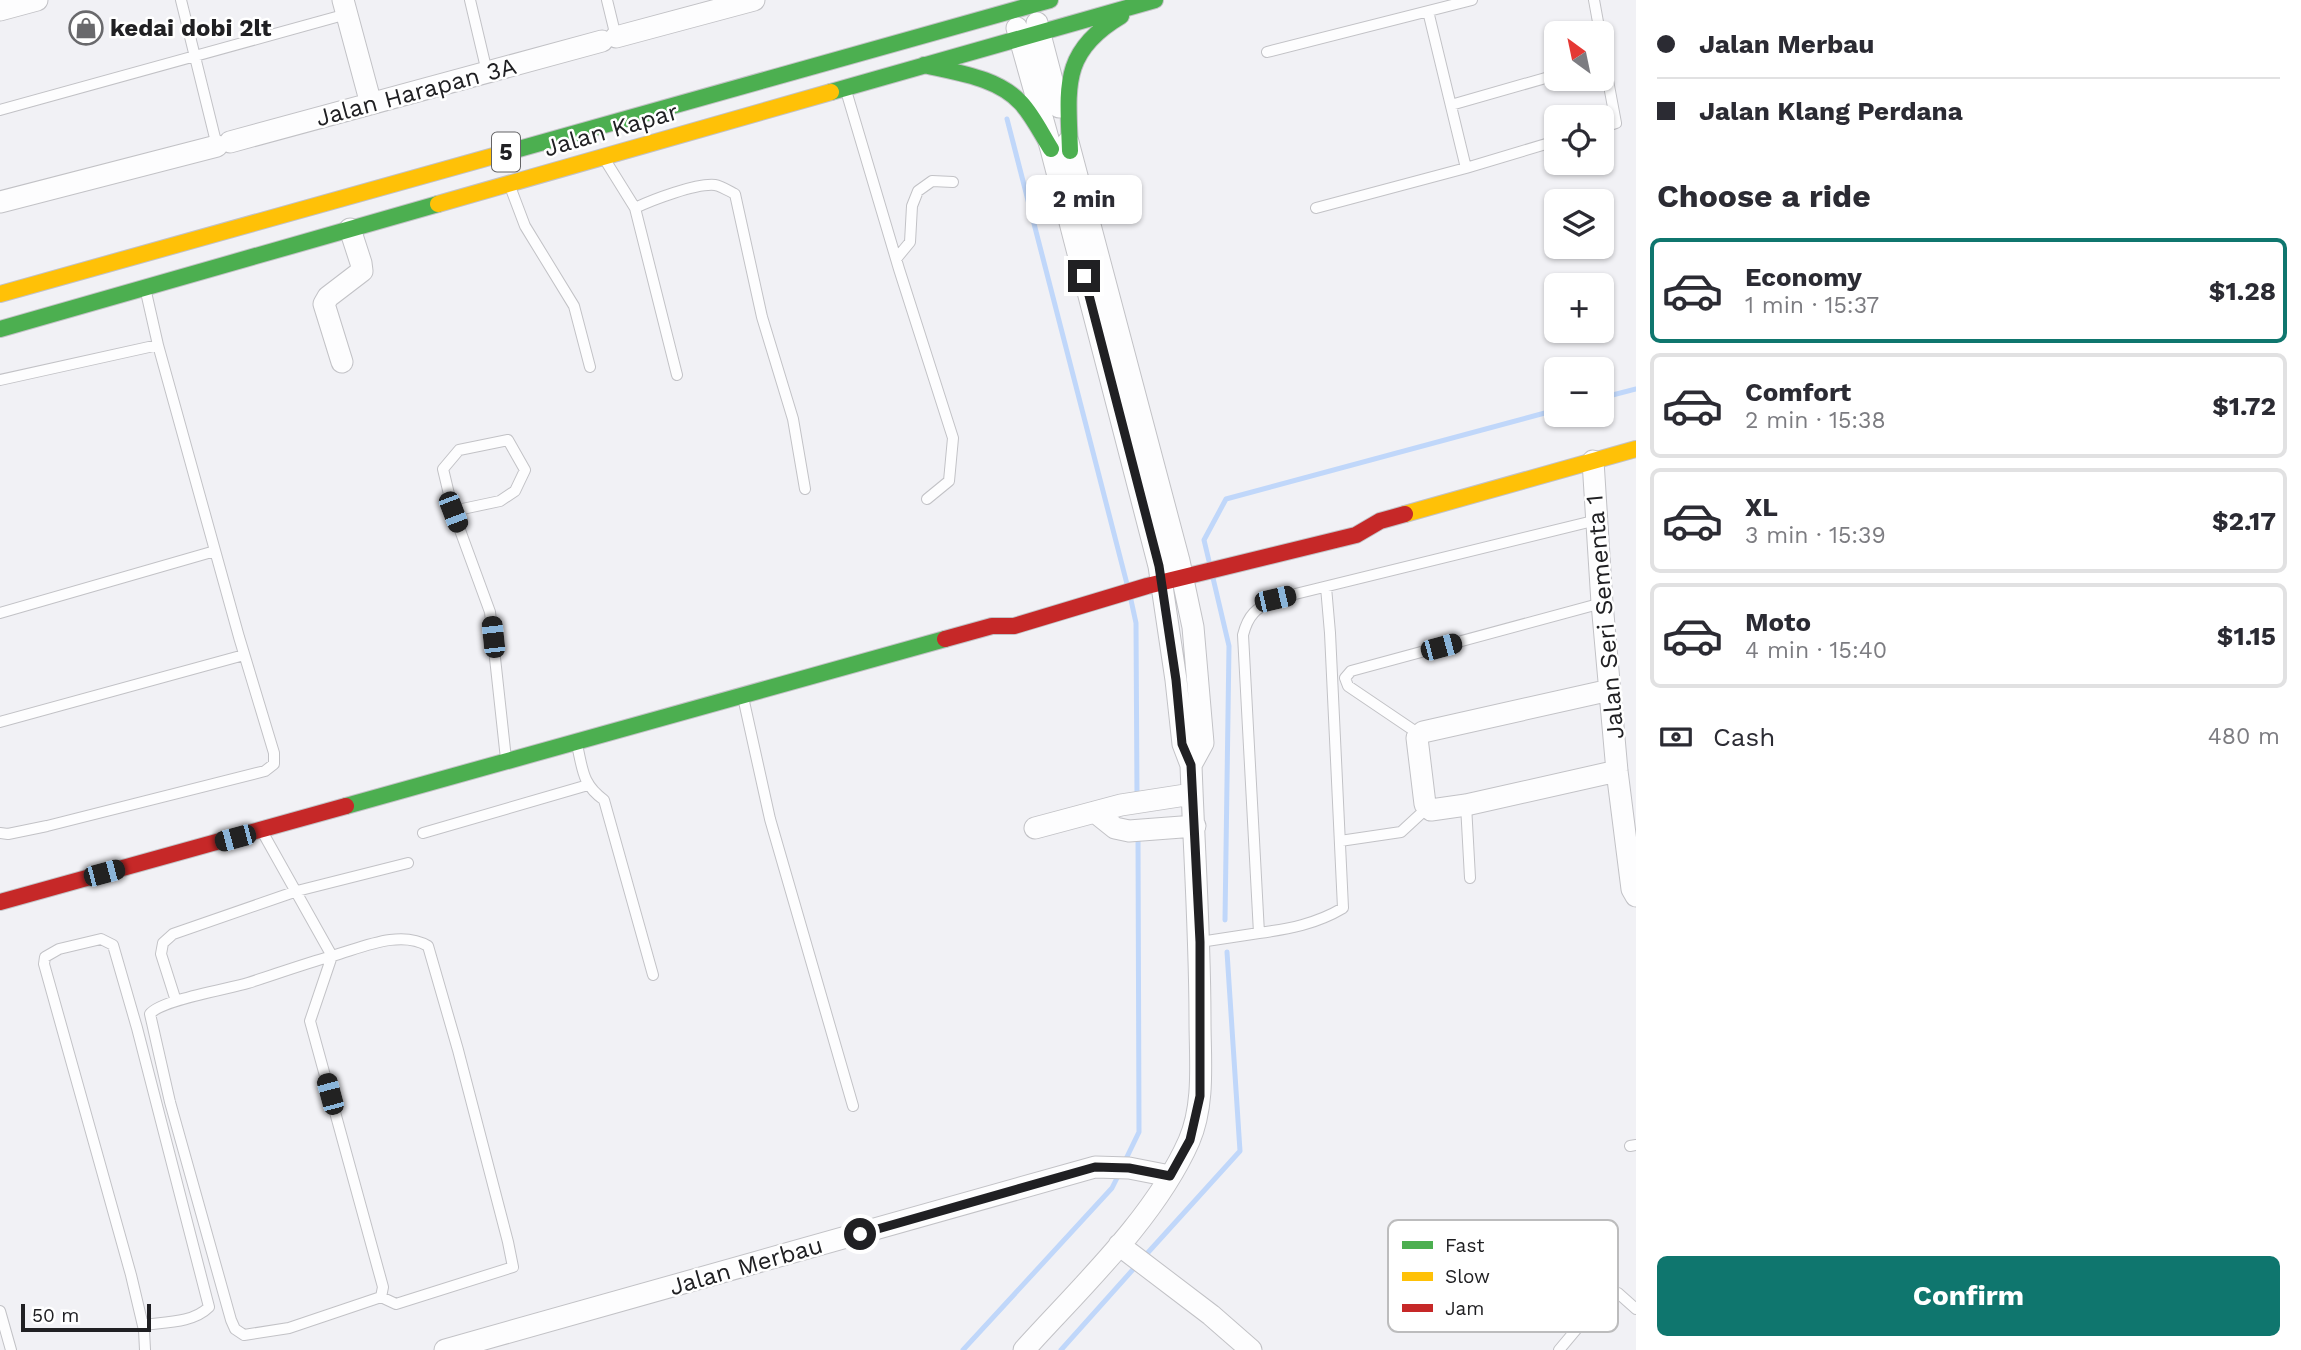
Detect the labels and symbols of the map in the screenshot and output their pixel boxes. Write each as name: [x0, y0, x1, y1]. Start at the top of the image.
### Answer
shop icon: kedai dobi 2lt: [67, 9, 105, 47]
place label: kedai dobi 2lt: [110, 14, 272, 42]
north arrow: [1544, 21, 1614, 91]
street label: Jalan Harapan 3A: [313, 52, 519, 132]
street label: Jalan Kapar: [541, 97, 681, 162]
road number: 5: [492, 132, 520, 172]
callout: 2 min: [1026, 174, 1142, 224]
route end: [1068, 260, 1100, 292]
car: [436, 489, 471, 535]
street label: Jalan Seri Sementa 1: [1580, 494, 1630, 740]
car: [1253, 584, 1298, 614]
car: [481, 615, 506, 659]
car: [1418, 631, 1465, 663]
car: [212, 822, 259, 854]
car: [81, 857, 128, 889]
car: [315, 1071, 346, 1117]
route start: [844, 1218, 876, 1250]
legend: [1388, 1220, 1618, 1332]
street label: Jalan Merbau: [666, 1231, 826, 1301]
text: Fast: [1445, 1234, 1484, 1257]
text: Slow: [1445, 1265, 1490, 1288]
text: Jam: [1445, 1297, 1484, 1320]
scale bar: [21, 1301, 150, 1333]

